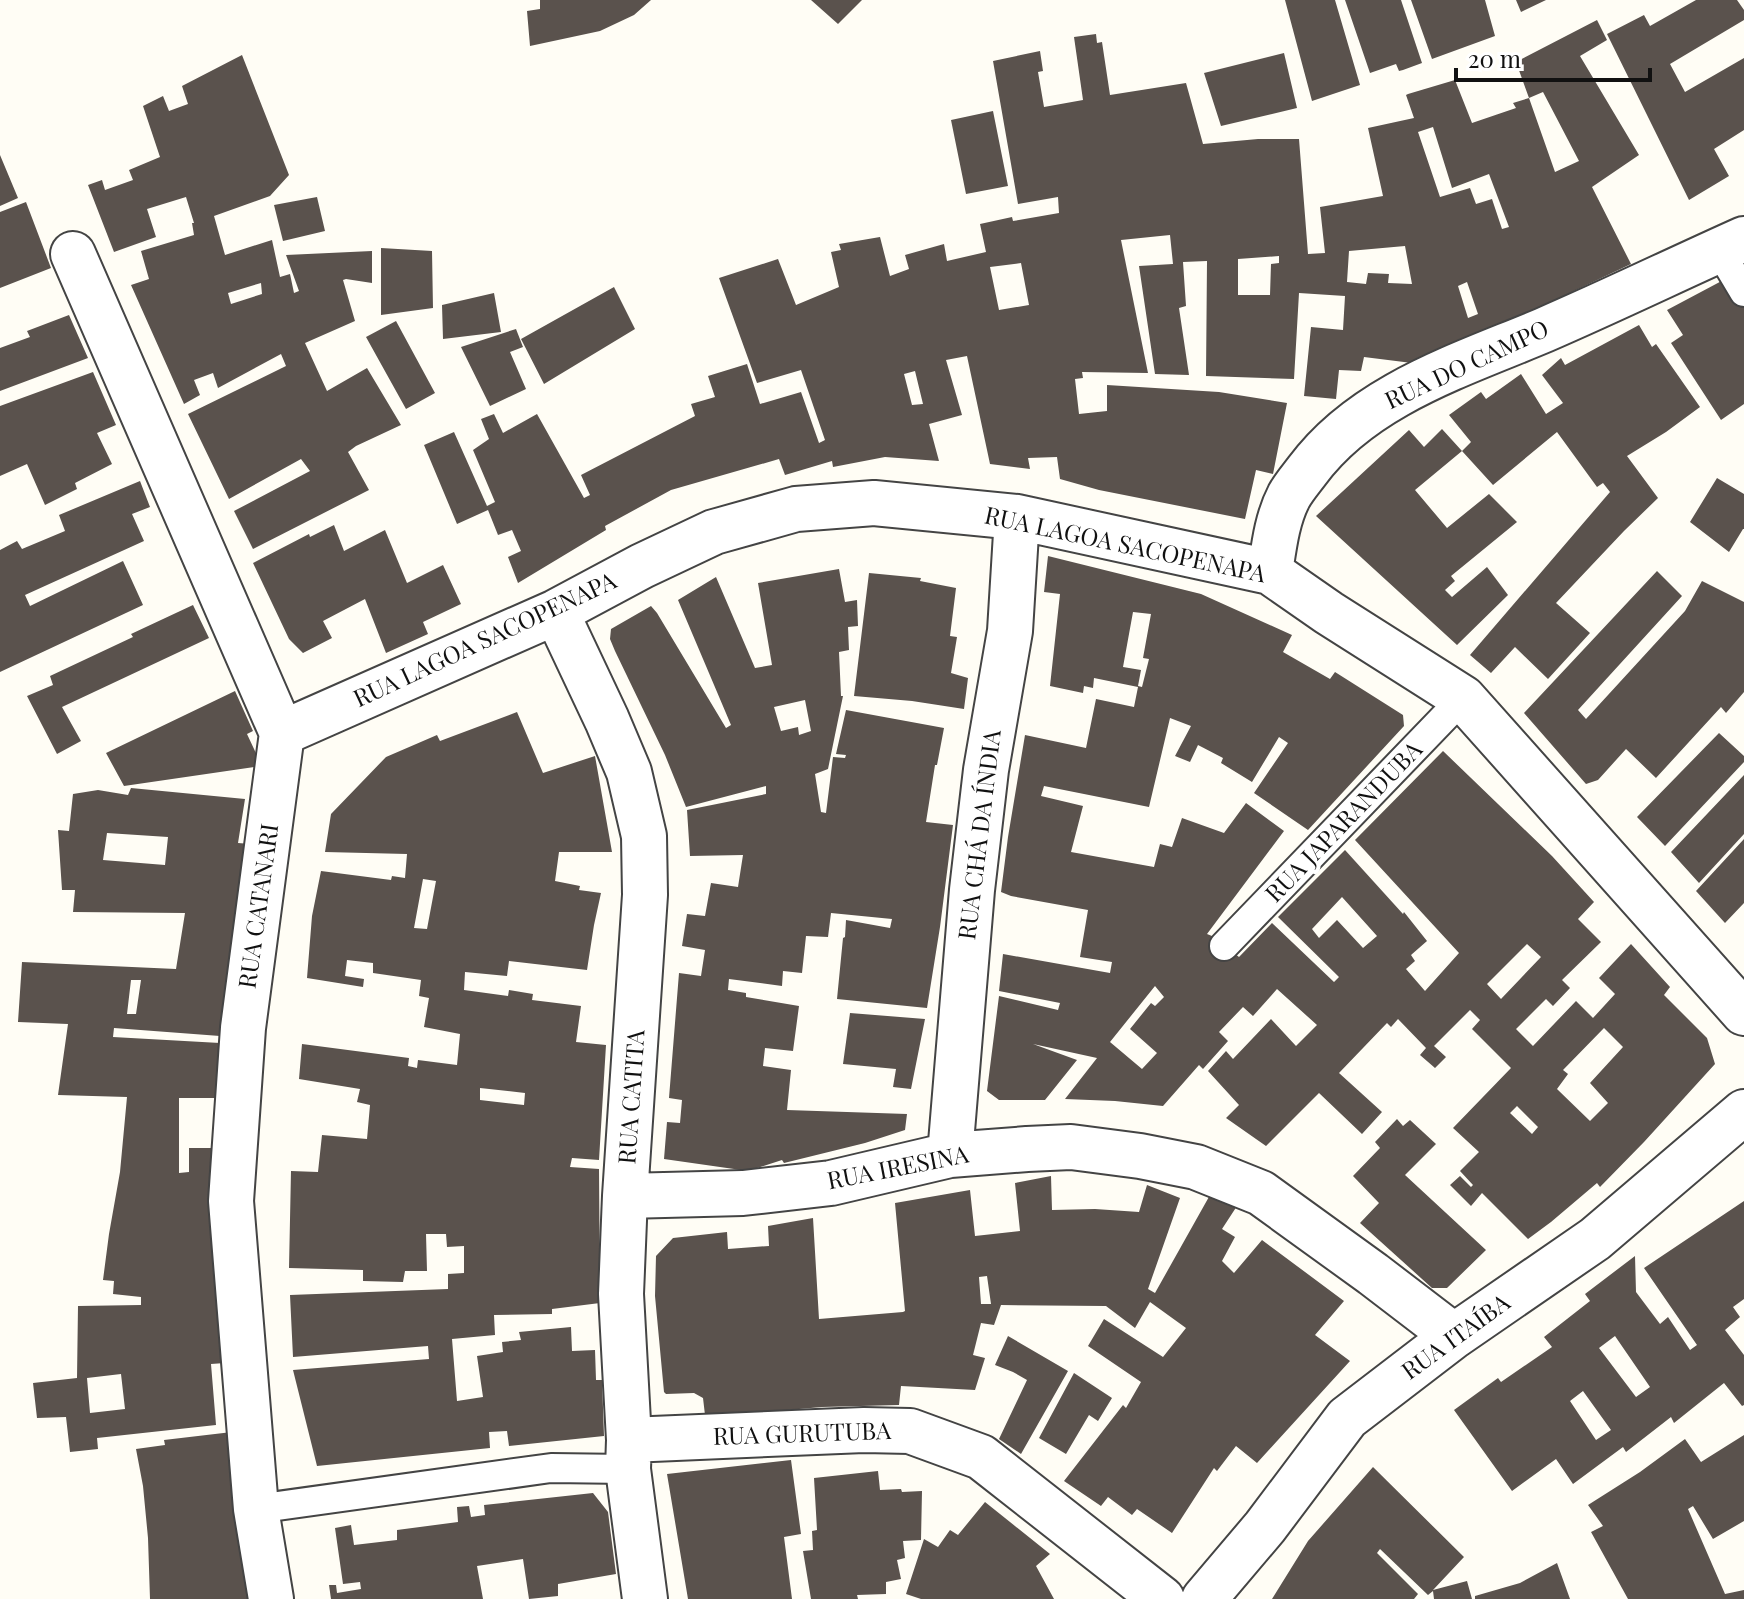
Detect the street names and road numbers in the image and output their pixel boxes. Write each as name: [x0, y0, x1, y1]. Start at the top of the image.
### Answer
street label: RUA DO CAMPO: [1379, 311, 1553, 415]
street label: RUA LAGOA SACOPENAPA: [982, 498, 1270, 589]
street label: RUA LAGOA SACOPENAPA: [348, 563, 622, 713]
street label: RUA CHÁ DA ÍNDIA: [949, 727, 1007, 942]
street label: RUA JAPARANDUBA: [1257, 732, 1429, 908]
street label: RUA CATANARI: [230, 821, 284, 990]
street label: RUA CATITA: [609, 1028, 651, 1165]
street label: RUA IRESINA: [824, 1136, 972, 1195]
street label: RUA ITAÍBA: [1394, 1285, 1516, 1386]
street label: RUA GURUTUBA: [712, 1413, 892, 1451]

